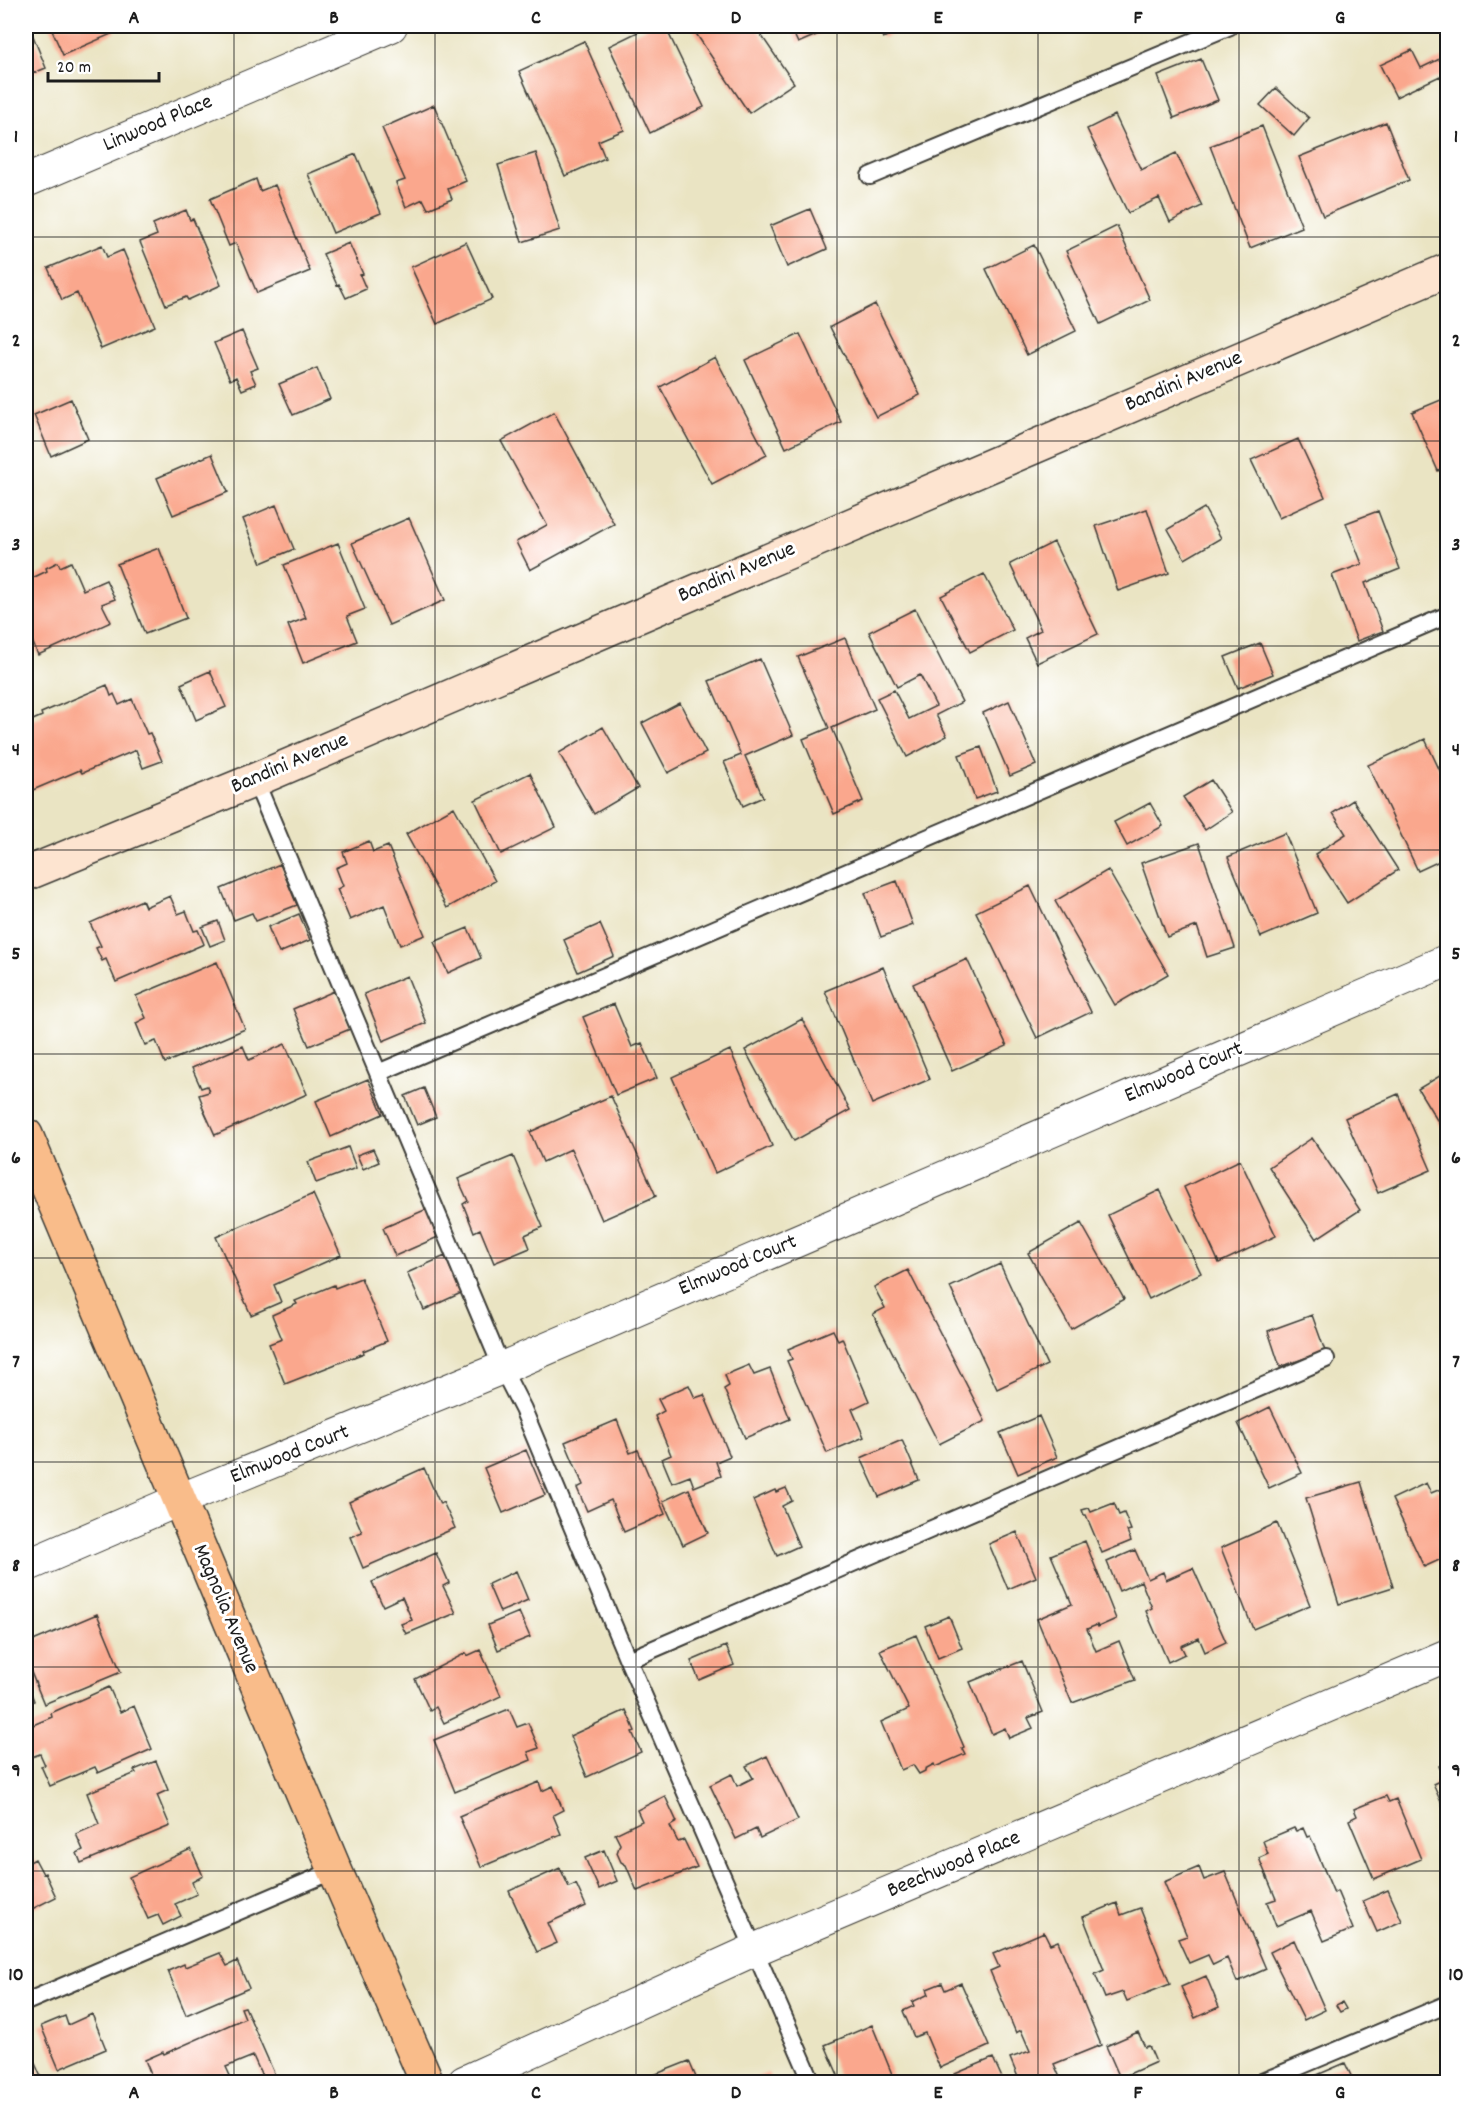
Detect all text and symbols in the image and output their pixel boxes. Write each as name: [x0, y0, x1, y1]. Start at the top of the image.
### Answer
text: A: [129, 5, 140, 33]
text: B: [329, 5, 339, 33]
text: C: [531, 5, 541, 33]
text: D: [731, 5, 742, 33]
text: E: [933, 5, 943, 33]
text: F: [1134, 5, 1144, 33]
text: G: [1335, 5, 1345, 33]
scale bar: [48, 45, 159, 83]
text: 20 m: [57, 56, 91, 81]
street label: Linwood Place: [98, 87, 218, 161]
text: 1: [14, 124, 18, 152]
text: 1: [1454, 124, 1458, 152]
text: 2: [12, 328, 20, 356]
text: 2: [1452, 328, 1460, 356]
street label: Bandini Avenue: [1121, 343, 1247, 421]
text: 3: [12, 532, 20, 560]
text: 3: [1452, 532, 1460, 560]
street label: Bandini Avenue: [674, 534, 800, 612]
street label: Bandini Avenue: [227, 725, 353, 803]
text: 4: [12, 737, 20, 765]
text: 4: [1452, 737, 1460, 765]
text: 5: [11, 941, 21, 969]
text: 5: [1451, 941, 1461, 969]
street label: Elmwood Court: [1120, 1034, 1248, 1112]
text: 6: [11, 1145, 21, 1173]
text: 6: [1451, 1145, 1461, 1173]
street label: Elmwood Court: [674, 1227, 802, 1305]
text: 7: [12, 1349, 20, 1377]
text: 7: [1452, 1349, 1460, 1377]
street label: Elmwood Court: [226, 1417, 354, 1493]
street label: Magnolia Avenue: [184, 1540, 266, 1678]
text: 8: [12, 1553, 20, 1581]
text: 8: [1452, 1553, 1460, 1581]
text: 9: [11, 1758, 21, 1786]
text: 9: [1451, 1758, 1461, 1786]
street label: Beechwood Place: [883, 1823, 1025, 1907]
text: 10: [8, 1962, 24, 1990]
text: 10: [1448, 1962, 1464, 1990]
text: A: [129, 2080, 140, 2108]
text: B: [329, 2080, 339, 2108]
text: C: [531, 2080, 541, 2108]
text: D: [731, 2080, 742, 2108]
text: E: [933, 2080, 943, 2108]
text: F: [1134, 2080, 1144, 2108]
text: G: [1335, 2080, 1345, 2108]

